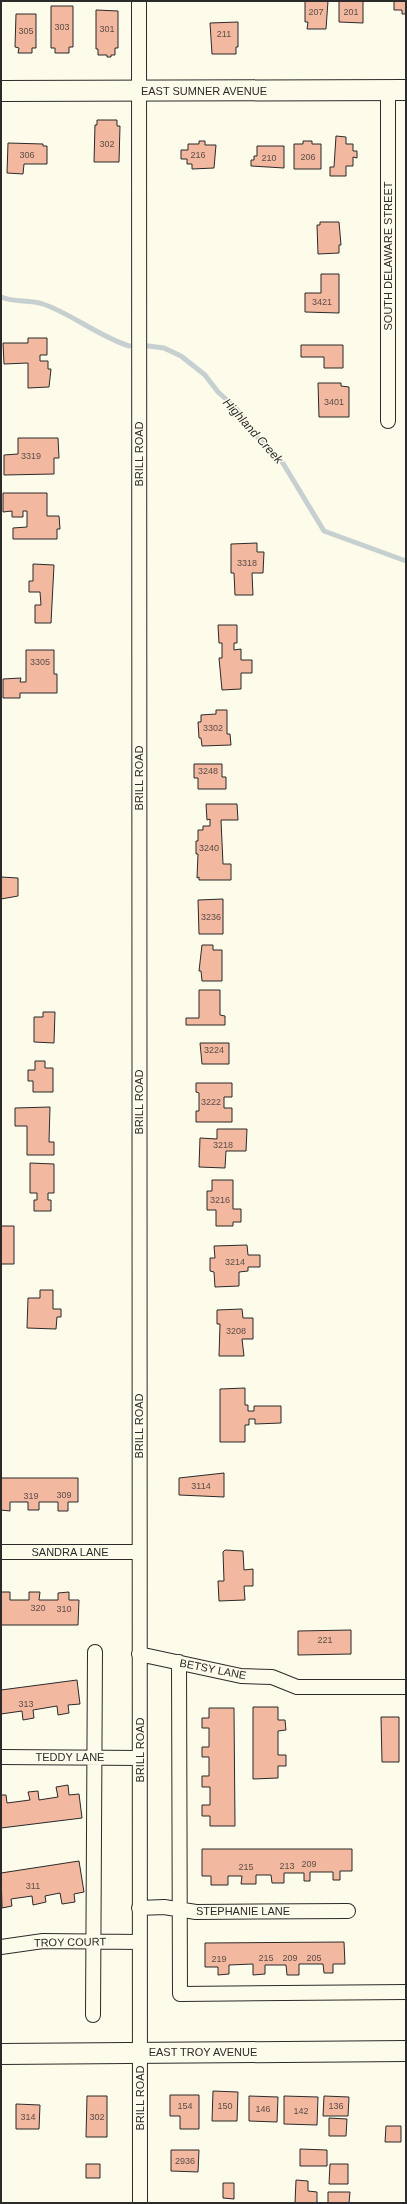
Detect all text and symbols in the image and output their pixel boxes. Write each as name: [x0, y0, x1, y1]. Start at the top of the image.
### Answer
house number: 207: [308, 7, 324, 17]
house number: 201: [343, 7, 359, 17]
house number: 303: [54, 22, 70, 32]
house number: 301: [99, 24, 115, 34]
house number: 305: [18, 26, 34, 36]
house number: 211: [217, 29, 231, 39]
street label: EAST SUMNER AVENUE: [141, 85, 267, 97]
house number: 302: [99, 139, 115, 149]
house number: 306: [19, 150, 35, 160]
house number: 216: [190, 150, 206, 160]
house number: 206: [300, 152, 316, 162]
house number: 210: [261, 153, 277, 163]
street label: SOUTH DELAWARE STREET: [382, 181, 394, 330]
house number: 3421: [312, 297, 332, 307]
water label: Highland Creek: [220, 396, 287, 467]
house number: 3401: [324, 397, 344, 407]
street label: BRILL ROAD: [133, 421, 145, 487]
house number: 3319: [21, 451, 41, 461]
house number: 3318: [237, 558, 257, 568]
house number: 3305: [30, 657, 50, 667]
house number: 3302: [203, 723, 223, 733]
street label: BRILL ROAD: [133, 745, 145, 811]
house number: 3248: [198, 766, 218, 776]
house number: 3240: [199, 843, 219, 853]
house number: 3236: [201, 912, 221, 922]
house number: 3224: [204, 1045, 224, 1055]
street label: BRILL ROAD: [133, 1069, 145, 1135]
house number: 3222: [201, 1097, 221, 1107]
house number: 3218: [213, 1140, 233, 1150]
house number: 3216: [210, 1195, 230, 1205]
house number: 3214: [225, 1257, 245, 1267]
house number: 3208: [226, 1326, 246, 1336]
street label: BRILL ROAD: [133, 1393, 145, 1459]
house number: 3114: [191, 1481, 211, 1491]
house number: 309: [56, 1490, 72, 1500]
house number: 319: [23, 1491, 39, 1501]
street label: SANDRA LANE: [31, 1546, 109, 1558]
house number: 320: [30, 1603, 46, 1613]
house number: 310: [56, 1604, 72, 1614]
house number: 221: [317, 1635, 333, 1645]
street label: BETSY LANE: [179, 1657, 247, 1681]
house number: 313: [18, 1699, 34, 1709]
street label: BRILL ROAD: [134, 1717, 146, 1783]
street label: TEDDY LANE: [36, 1751, 104, 1763]
house number: 209: [301, 1859, 317, 1869]
house number: 213: [279, 1861, 295, 1871]
house number: 215: [238, 1862, 254, 1872]
house number: 311: [26, 1881, 40, 1891]
street label: STEPHANIE LANE: [196, 1905, 290, 1917]
street label: TROY COURT: [34, 1935, 107, 1949]
house number: 215: [258, 1953, 274, 1963]
house number: 209: [282, 1953, 298, 1963]
house number: 205: [306, 1953, 322, 1963]
house number: 219: [211, 1954, 227, 1964]
street label: EAST TROY AVENUE: [149, 2046, 257, 2058]
street label: BRILL ROAD: [134, 2065, 146, 2131]
house number: 154: [177, 2101, 193, 2111]
house number: 150: [217, 2101, 233, 2111]
house number: 136: [328, 2101, 344, 2111]
house number: 146: [255, 2104, 271, 2114]
house number: 142: [293, 2106, 309, 2116]
house number: 314: [20, 2112, 36, 2122]
house number: 302: [89, 2112, 105, 2122]
house number: 2936: [175, 2156, 195, 2166]

